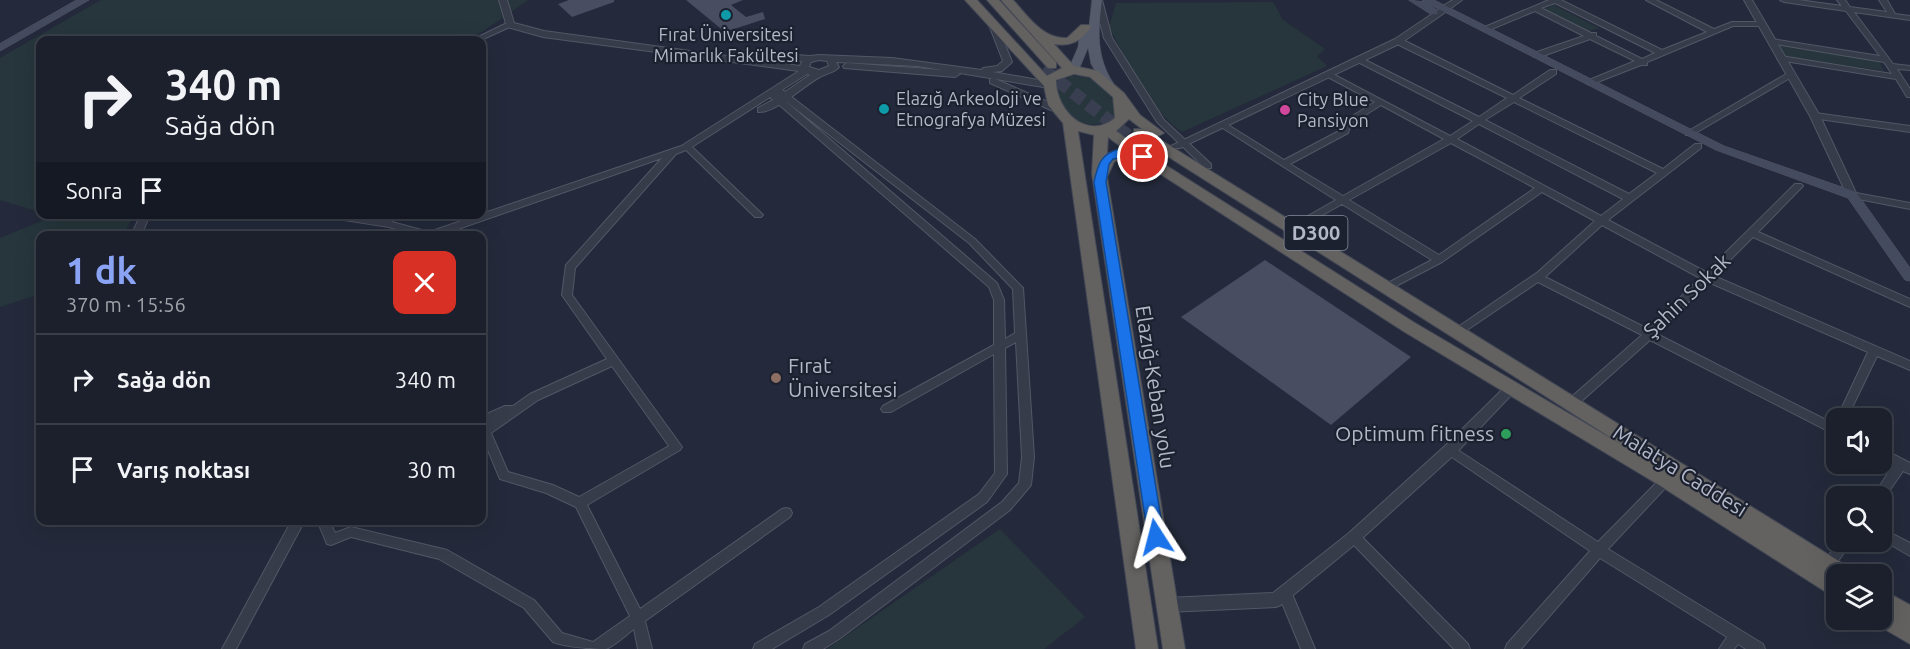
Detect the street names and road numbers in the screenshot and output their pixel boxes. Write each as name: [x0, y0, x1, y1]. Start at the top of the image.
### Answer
road number: D300: [1284, 216, 1348, 250]
street label: Şahin Sokak: [1638, 248, 1735, 342]
street label: Elazığ-Keban yolu: [1131, 304, 1181, 470]
street label: Malatya Caddesi: [1609, 419, 1752, 521]

